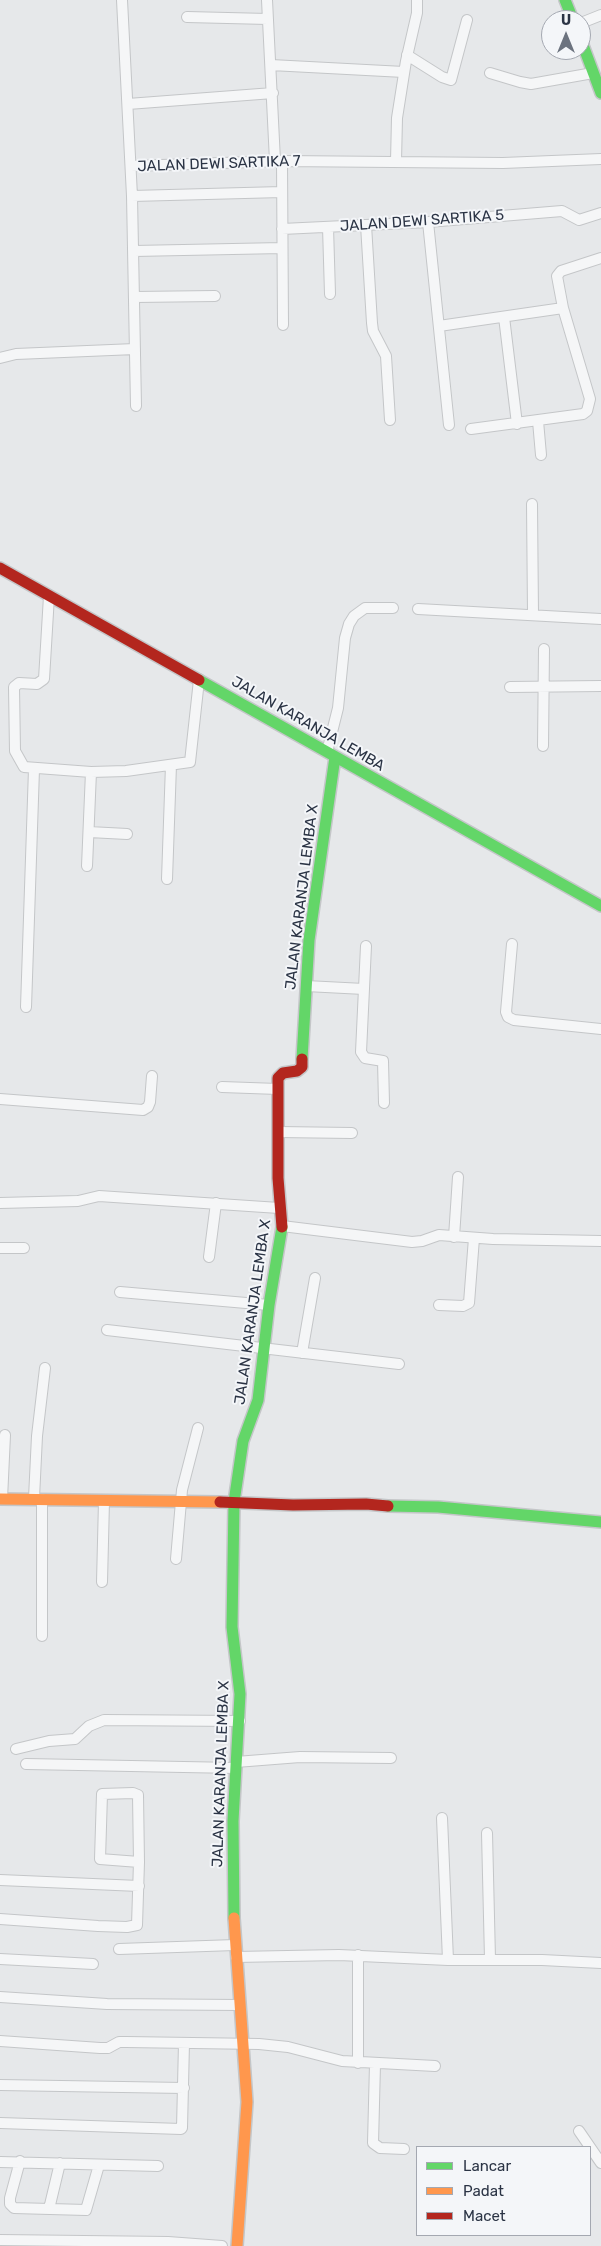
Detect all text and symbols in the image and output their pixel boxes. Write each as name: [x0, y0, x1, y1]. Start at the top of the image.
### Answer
north arrow: [541, 10, 591, 60]
text: U: [561, 12, 571, 29]
street label: JALAN DEWI SARTIKA 7: [137, 152, 301, 176]
street label: JALAN DEWI SARTIKA 5: [339, 206, 505, 236]
street label: JALAN KARANJA LEMBA: [228, 673, 388, 775]
street label: JALAN KARANJA LEMBA X: [282, 803, 322, 991]
street label: JALAN KARANJA LEMBA X: [231, 1218, 275, 1406]
street label: JALAN KARANJA LEMBA X: [209, 1680, 233, 1868]
legend: [416, 2146, 591, 2236]
text: Lancar: [463, 2157, 511, 2175]
text: Padat: [463, 2182, 504, 2200]
text: Macet: [463, 2207, 506, 2225]

